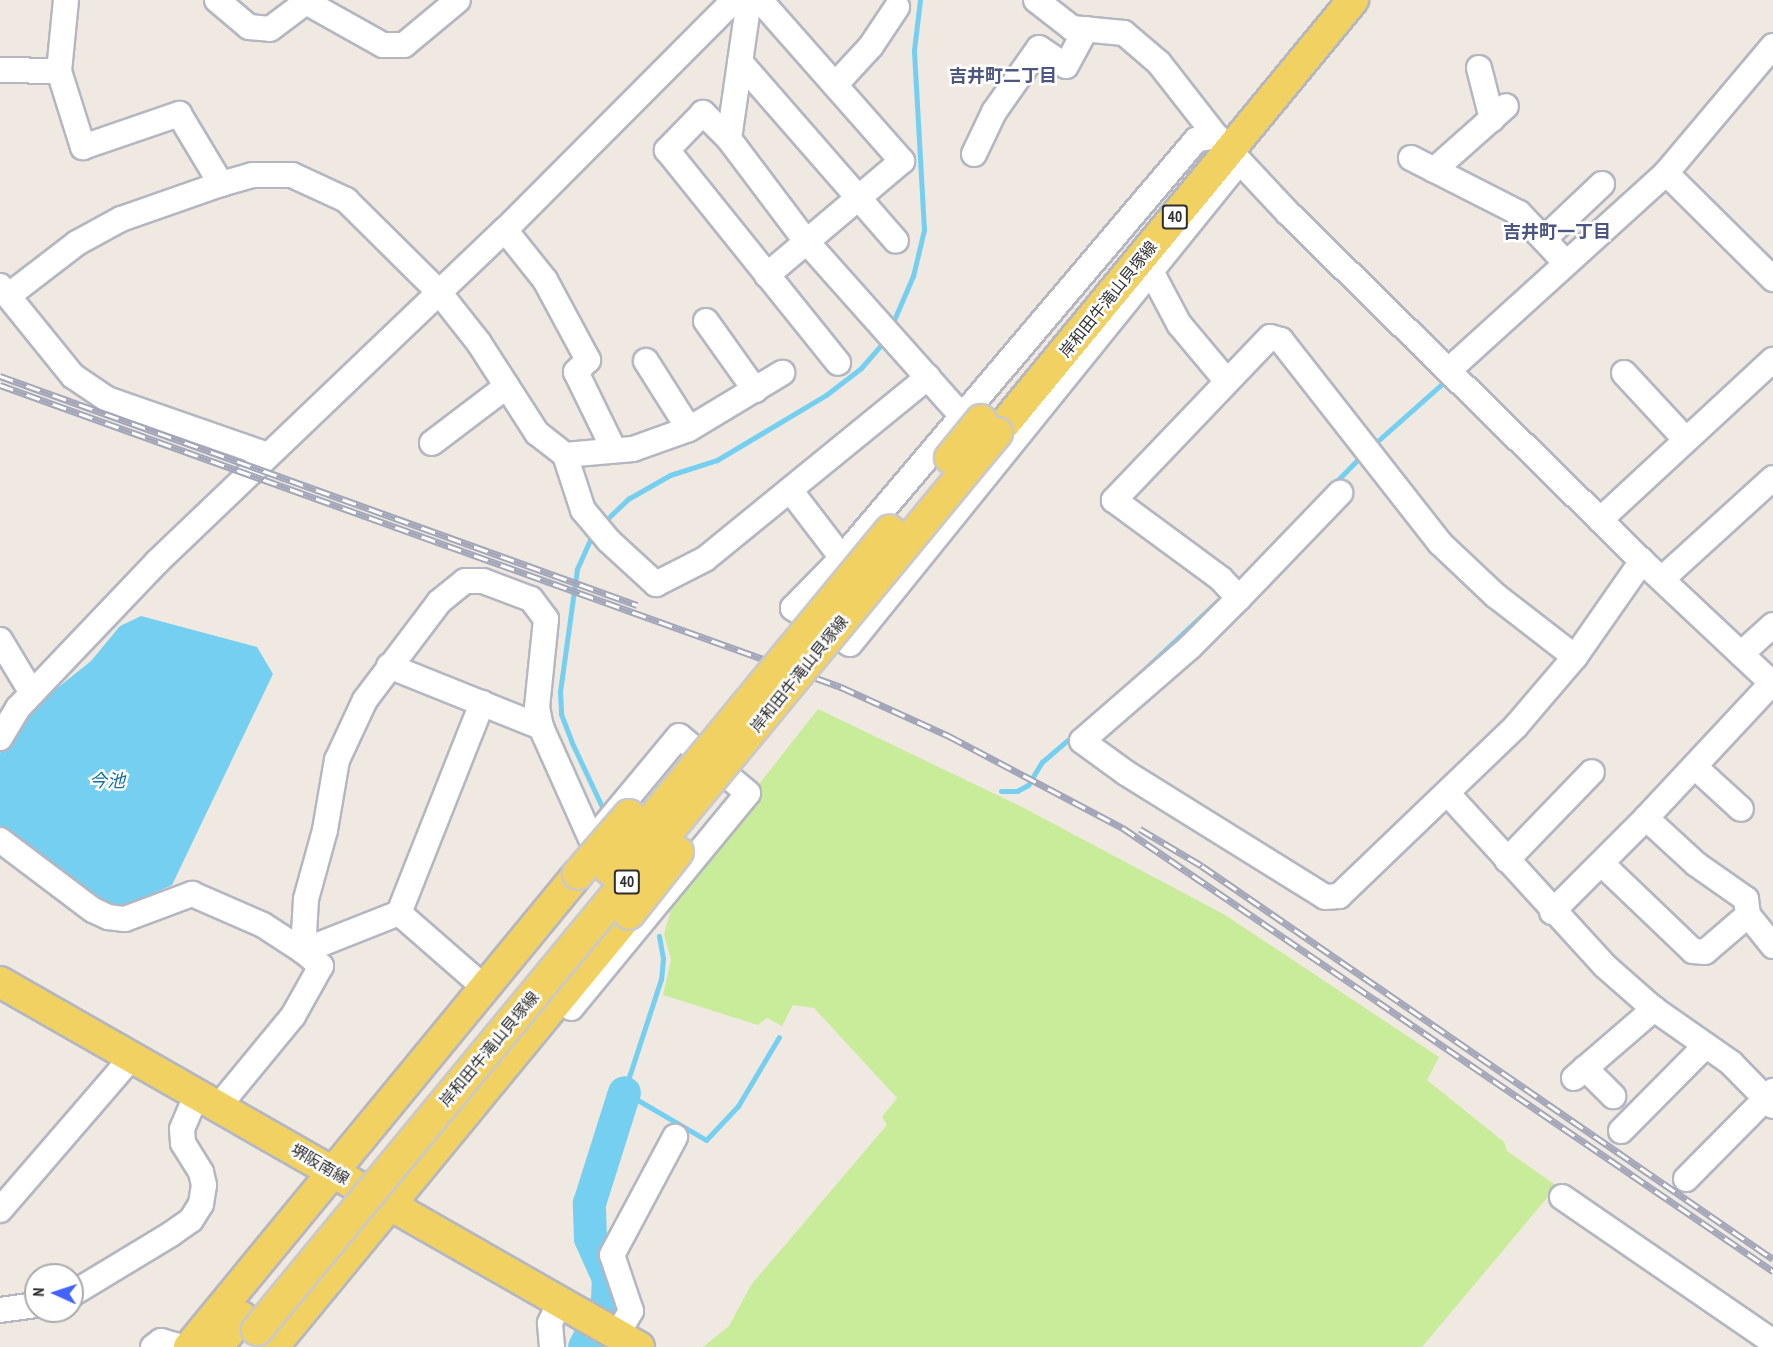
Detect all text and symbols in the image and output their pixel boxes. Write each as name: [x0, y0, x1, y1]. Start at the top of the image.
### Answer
district label: 吉井町二丁目: [949, 65, 1057, 87]
road number: 40: [1162, 205, 1188, 229]
district label: 吉井町一丁目: [1503, 221, 1611, 243]
street label: 岸和田牛滝山貝塚線: [1055, 237, 1161, 361]
street label: 岸和田牛滝山貝塚線: [746, 612, 852, 736]
water label: 今池: [89, 770, 125, 792]
road number: 40: [614, 870, 640, 894]
street label: 岸和田牛滝山貝塚線: [435, 988, 543, 1110]
street label: 堺阪南線: [287, 1140, 353, 1188]
north arrow: [24, 1263, 84, 1323]
text: N: [28, 1287, 48, 1297]

